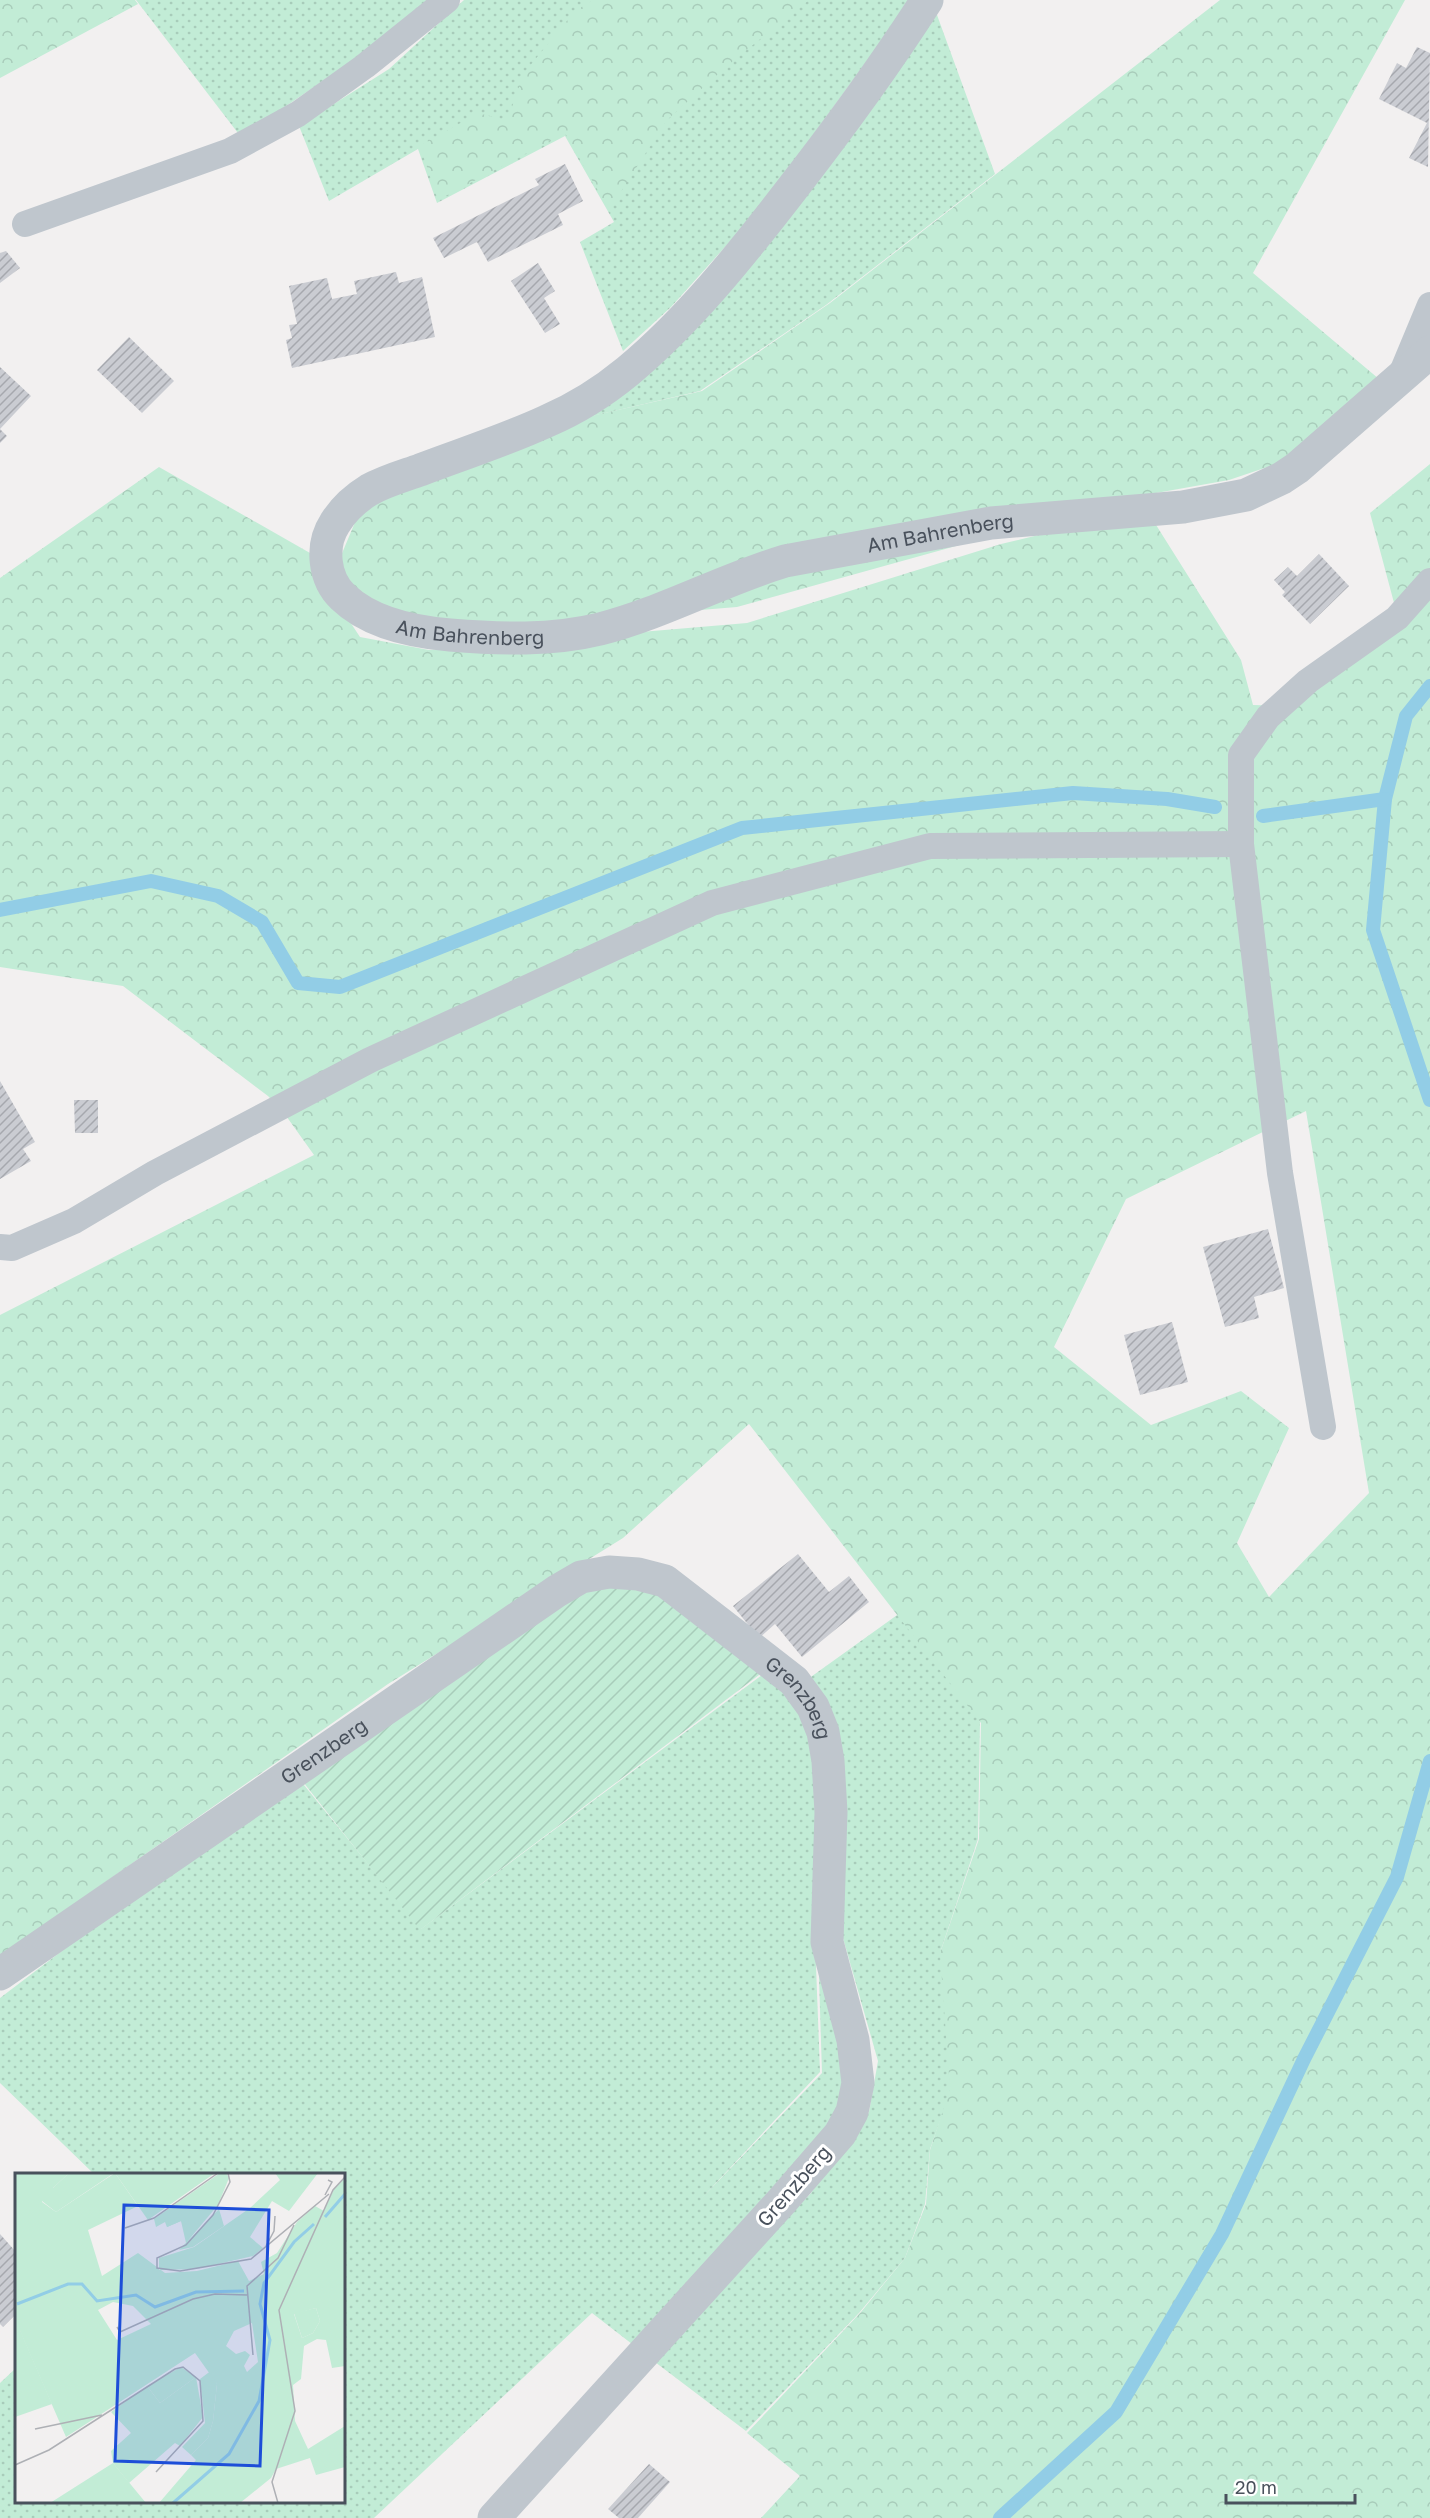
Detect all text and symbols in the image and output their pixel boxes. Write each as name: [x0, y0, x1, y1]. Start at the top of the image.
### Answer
street label: Am Bahrenberg: [865, 508, 1015, 557]
street label: Am Bahrenberg: [394, 613, 545, 649]
street label: Grenzberg: [761, 1650, 837, 1741]
street label: Grenzberg: [275, 1712, 371, 1789]
street label: Grenzberg: [752, 2140, 835, 2231]
inset map: [15, 2173, 345, 2503]
scale bar: [1226, 2467, 1355, 2505]
text: 20 m: [1235, 2476, 1277, 2498]

